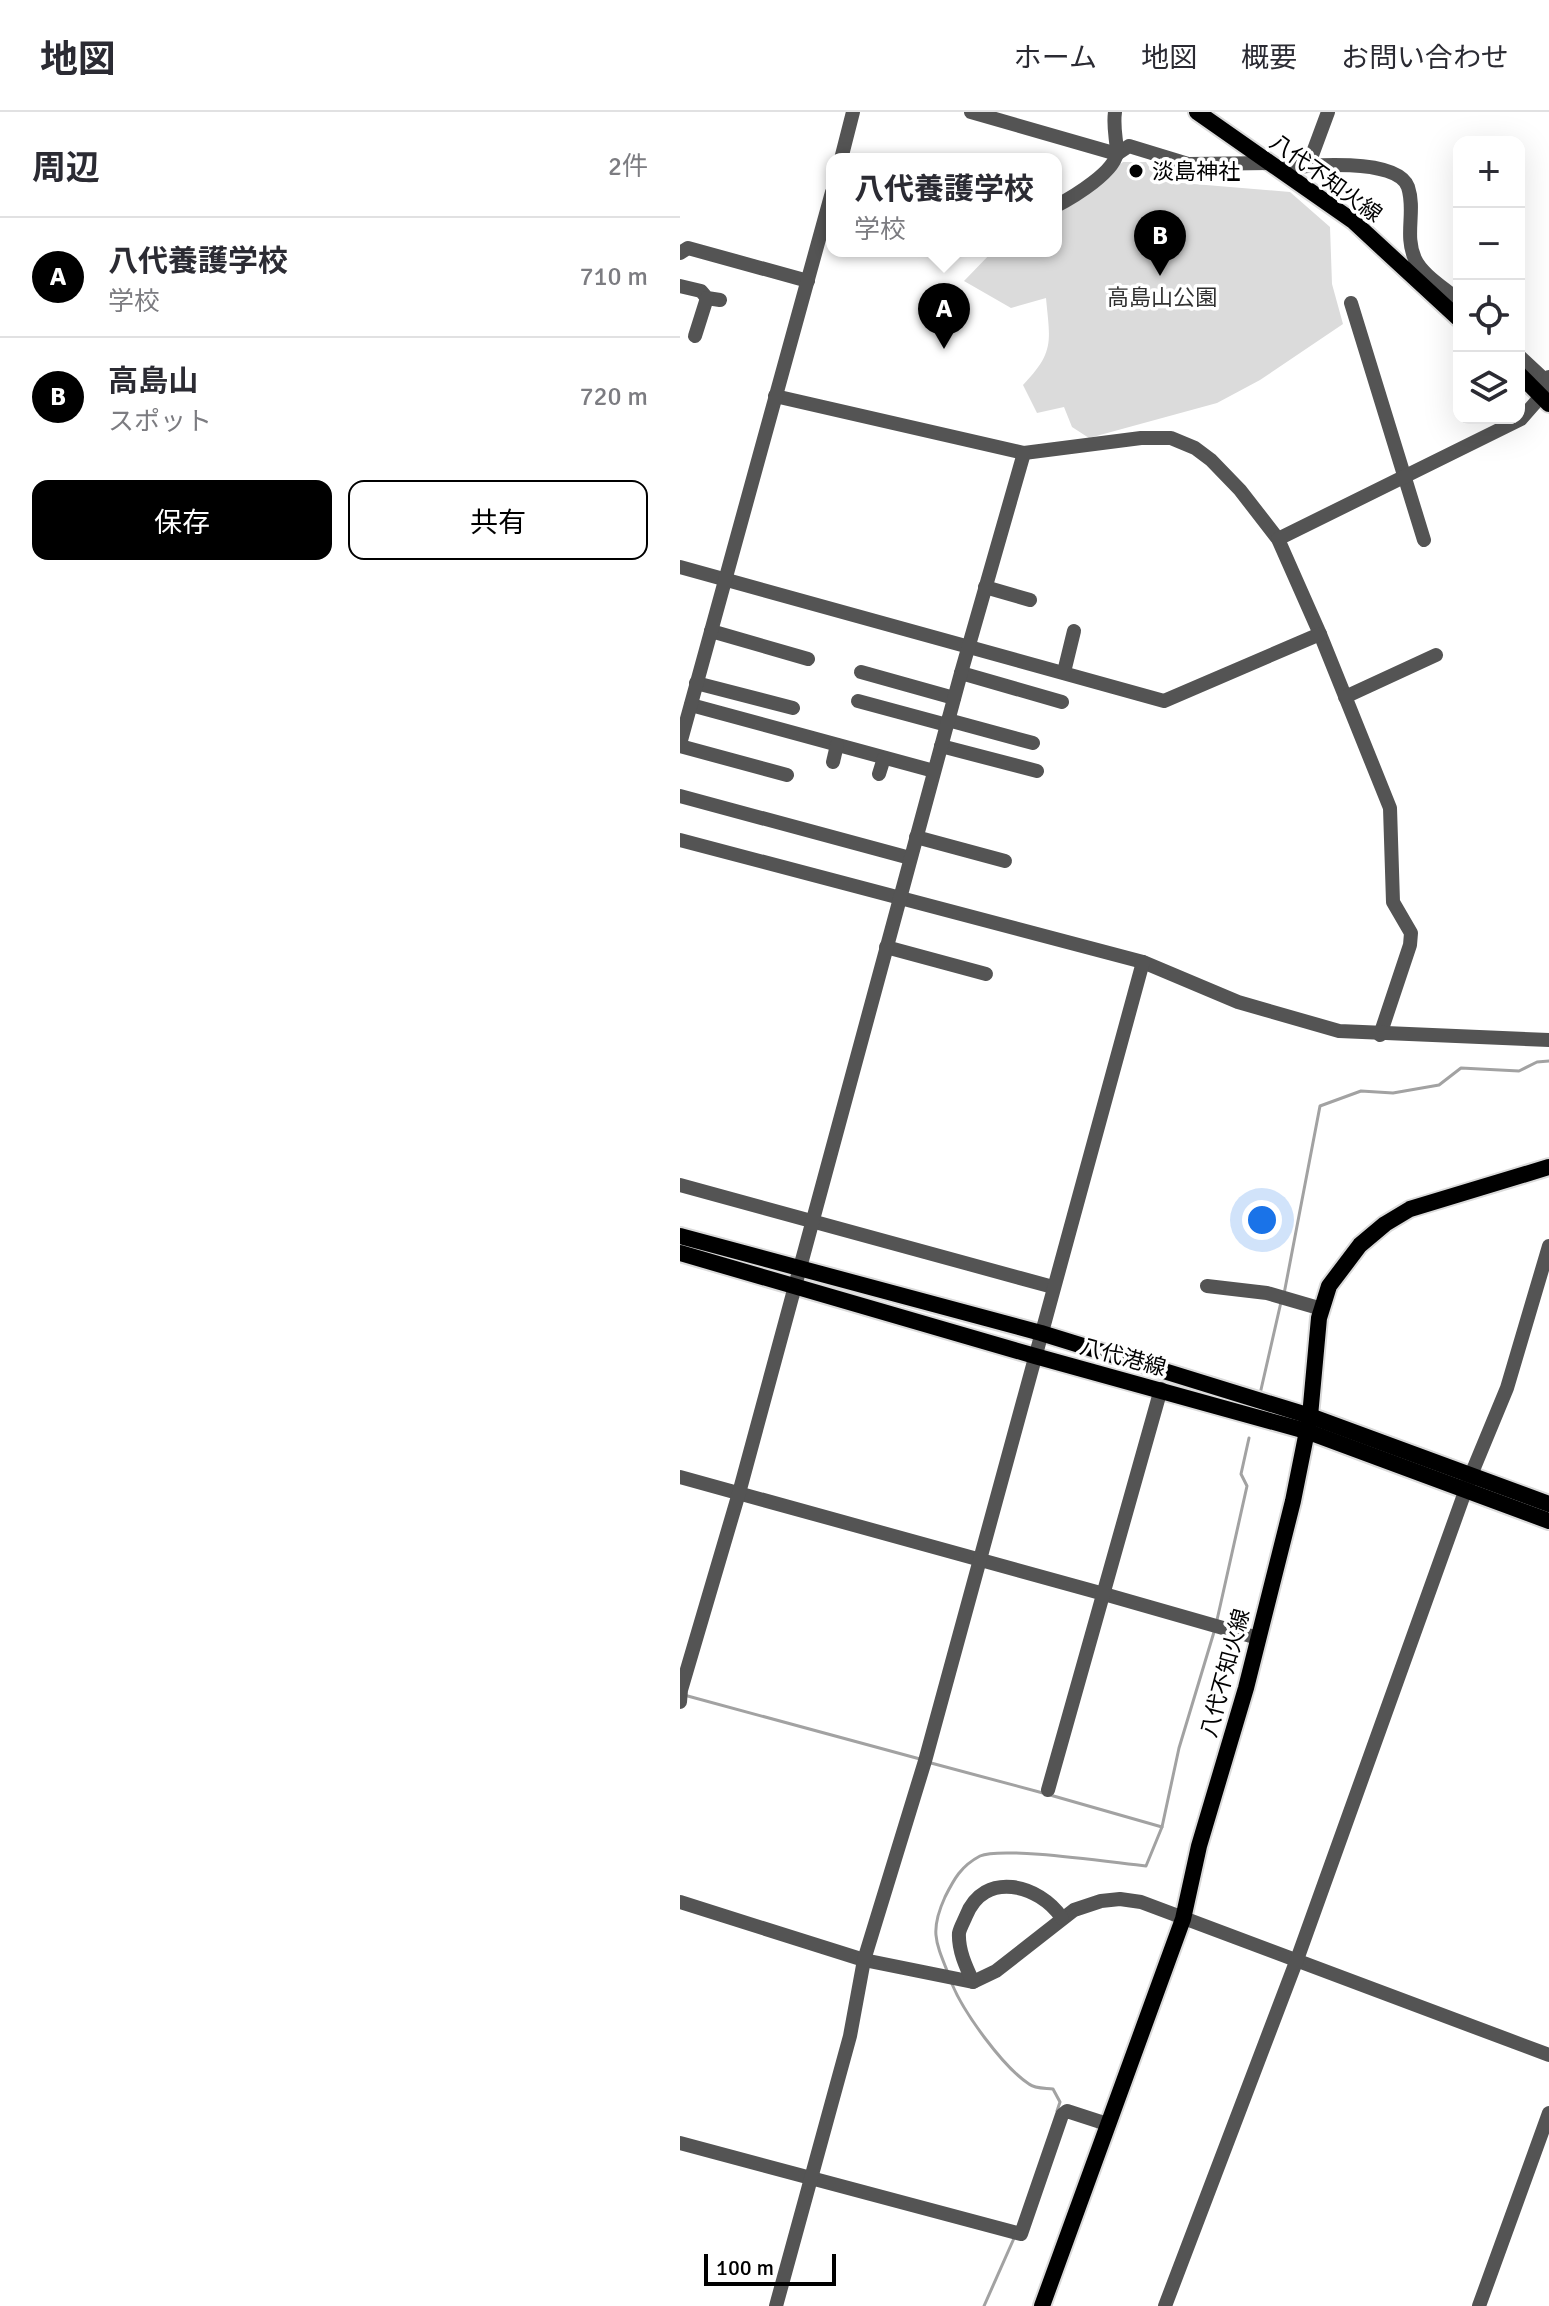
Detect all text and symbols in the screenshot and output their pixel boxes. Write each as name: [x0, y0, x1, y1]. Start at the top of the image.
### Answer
text: 地図: [40, 36, 116, 83]
text: ホーム: [1014, 41, 1097, 75]
text: 地図: [1141, 41, 1197, 75]
text: 概要: [1241, 41, 1297, 75]
text: お問い合わせ: [1341, 41, 1509, 75]
street label: 八代不知火線: [1265, 128, 1387, 228]
map controls: [1453, 136, 1525, 424]
button: +: [1453, 136, 1525, 208]
text: 周辺: [32, 147, 100, 189]
text: 2件: [608, 151, 648, 183]
popup: [826, 153, 1062, 257]
place label: 淡島神社: [1152, 158, 1240, 185]
marker: 淡島神社: [1127, 162, 1145, 180]
text: 八代養護学校: [854, 171, 1034, 208]
button: −: [1453, 208, 1525, 280]
pin: B: [1134, 210, 1186, 276]
text: 学校: [854, 214, 906, 246]
text: 八代養護学校: [108, 243, 288, 280]
text: A: [50, 261, 66, 293]
text: 710 m: [579, 261, 648, 293]
button: locate: [1453, 280, 1525, 352]
pin: A: [918, 283, 970, 349]
park label: 高島山公園: [1107, 284, 1217, 311]
text: 学校: [108, 286, 160, 318]
button: layers: [1453, 352, 1525, 424]
text: 高島山: [108, 363, 198, 400]
text: B: [50, 381, 66, 413]
text: 720 m: [579, 381, 648, 413]
text: スポット: [108, 406, 212, 438]
button: 保存: [32, 480, 332, 560]
button: 共有: [348, 480, 648, 560]
your location: [1242, 1200, 1282, 1240]
street label: 八代港線: [1077, 1333, 1169, 1381]
street label: 八代不知火線: [1195, 1606, 1255, 1740]
scale bar: [704, 2250, 836, 2286]
text: 100 m: [716, 2254, 774, 2281]

